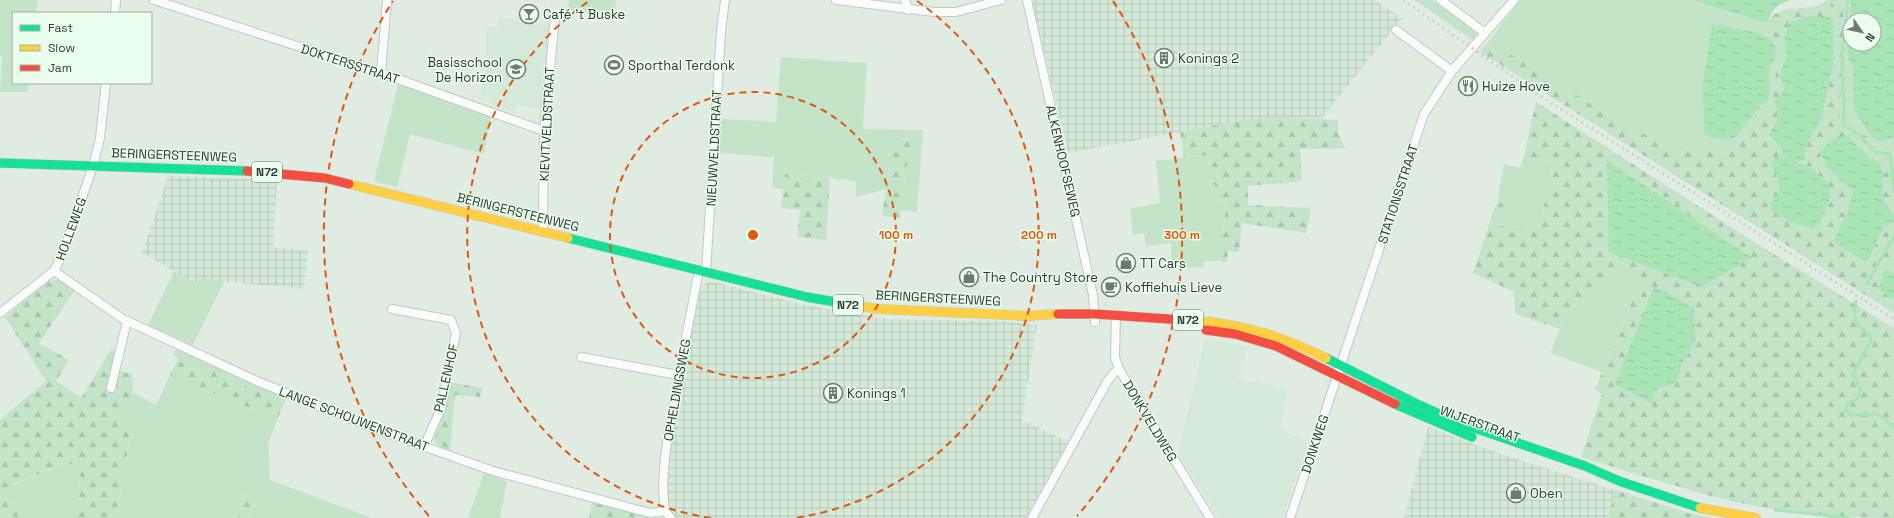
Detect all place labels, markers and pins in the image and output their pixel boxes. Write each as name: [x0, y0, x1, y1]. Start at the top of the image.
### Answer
bar icon: Café 't Buske: [518, 3, 540, 25]
place label: Café 't Buske: [543, 6, 625, 23]
building icon: Konings 2: [1153, 47, 1175, 69]
place label: Konings 2: [1178, 50, 1239, 67]
place label: Basisschool De Horizon: [427, 54, 502, 86]
sports icon: Sporthal Terdonk: [603, 54, 625, 76]
place label: Sporthal Terdonk: [628, 57, 735, 74]
school or university icon: Basisschool De Horizon: [505, 58, 527, 80]
restaurant icon: Huize Hove: [1457, 75, 1479, 97]
place label: Huize Hove: [1482, 78, 1550, 95]
centre of rings: [746, 228, 760, 242]
shop icon: TT Cars: [1115, 252, 1137, 274]
place label: TT Cars: [1140, 255, 1186, 272]
shop icon: The Country Store: [958, 266, 980, 288]
place label: The Country Store: [983, 269, 1098, 286]
cafe icon: Koffiehuis Lieve: [1100, 276, 1122, 298]
place label: Koffiehuis Lieve: [1125, 279, 1222, 296]
building icon: Konings 1: [822, 382, 844, 404]
place label: Konings 1: [847, 385, 906, 402]
shop icon: Oben: [1505, 482, 1527, 504]
place label: Oben: [1530, 485, 1563, 502]

